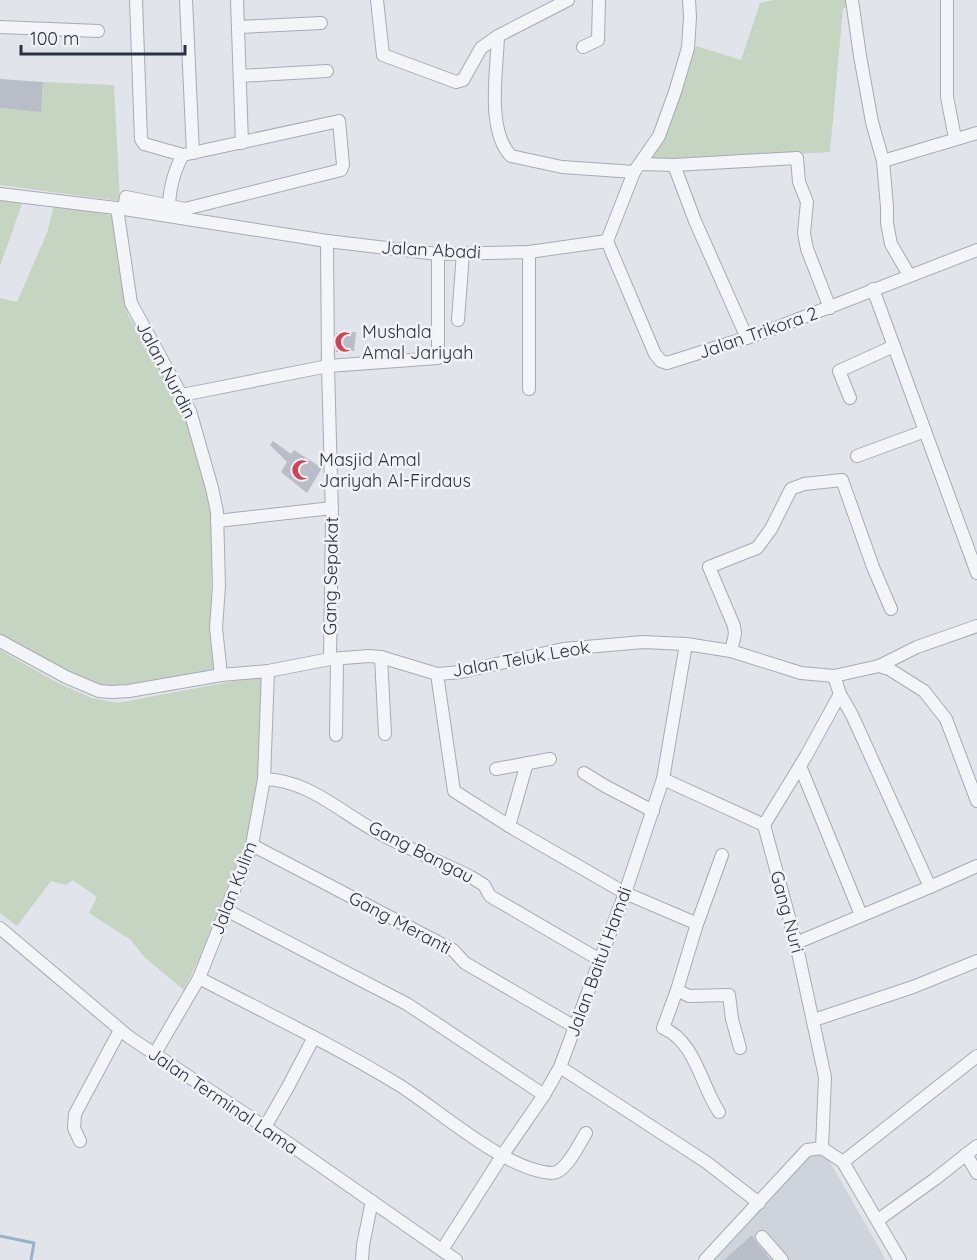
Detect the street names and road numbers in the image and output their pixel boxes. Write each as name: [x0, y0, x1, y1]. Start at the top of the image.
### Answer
street label: Jalan Abadi: [381, 235, 481, 264]
street label: Jalan Trikora 2: [695, 301, 821, 364]
street label: Jalan Nurdin: [131, 317, 202, 422]
street label: Gang Sepakat: [318, 516, 343, 636]
street label: Jalan Teluk Leok: [450, 635, 592, 682]
street label: Gang Bangau: [365, 815, 478, 888]
street label: Jalan Kulim: [205, 838, 262, 938]
street label: Gang Nuri: [765, 868, 810, 956]
street label: Jalan Baitul Hamdi: [561, 883, 636, 1040]
street label: Gang Meranti: [345, 886, 456, 959]
street label: Jalan Terminal Lama: [144, 1042, 303, 1159]

